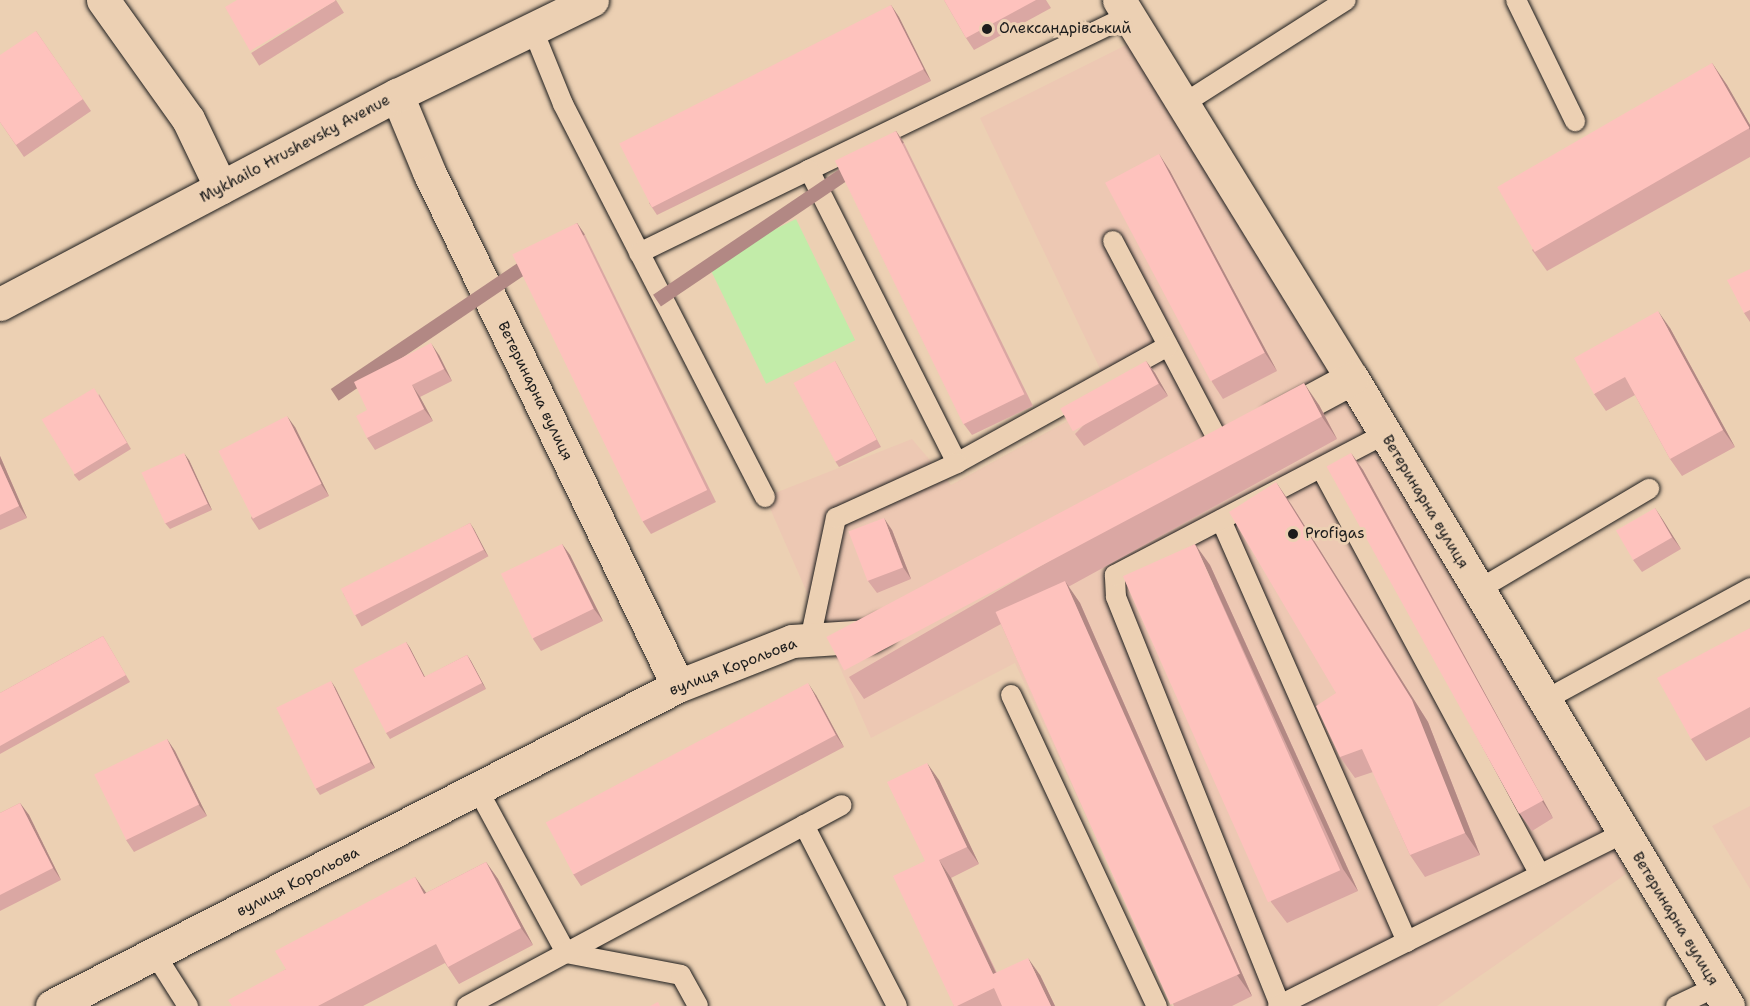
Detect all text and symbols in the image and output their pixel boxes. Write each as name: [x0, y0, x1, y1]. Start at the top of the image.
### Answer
place label: Олександрівський: [999, 20, 1131, 38]
marker: Олександрівський: [980, 22, 994, 36]
street label: Mykhailo Hrushevsky Avenue: [197, 91, 393, 207]
street label: Ветеринарна вулиця: [494, 319, 576, 463]
street label: Ветеринарна вулиця: [1378, 432, 1472, 572]
place label: Profigas: [1305, 525, 1365, 543]
marker: Profigas: [1286, 527, 1300, 541]
street label: вулиця Корольова: [667, 634, 799, 700]
street label: вулиця Корольова: [234, 843, 362, 921]
street label: Ветеринарна вулиця: [1628, 849, 1722, 989]

